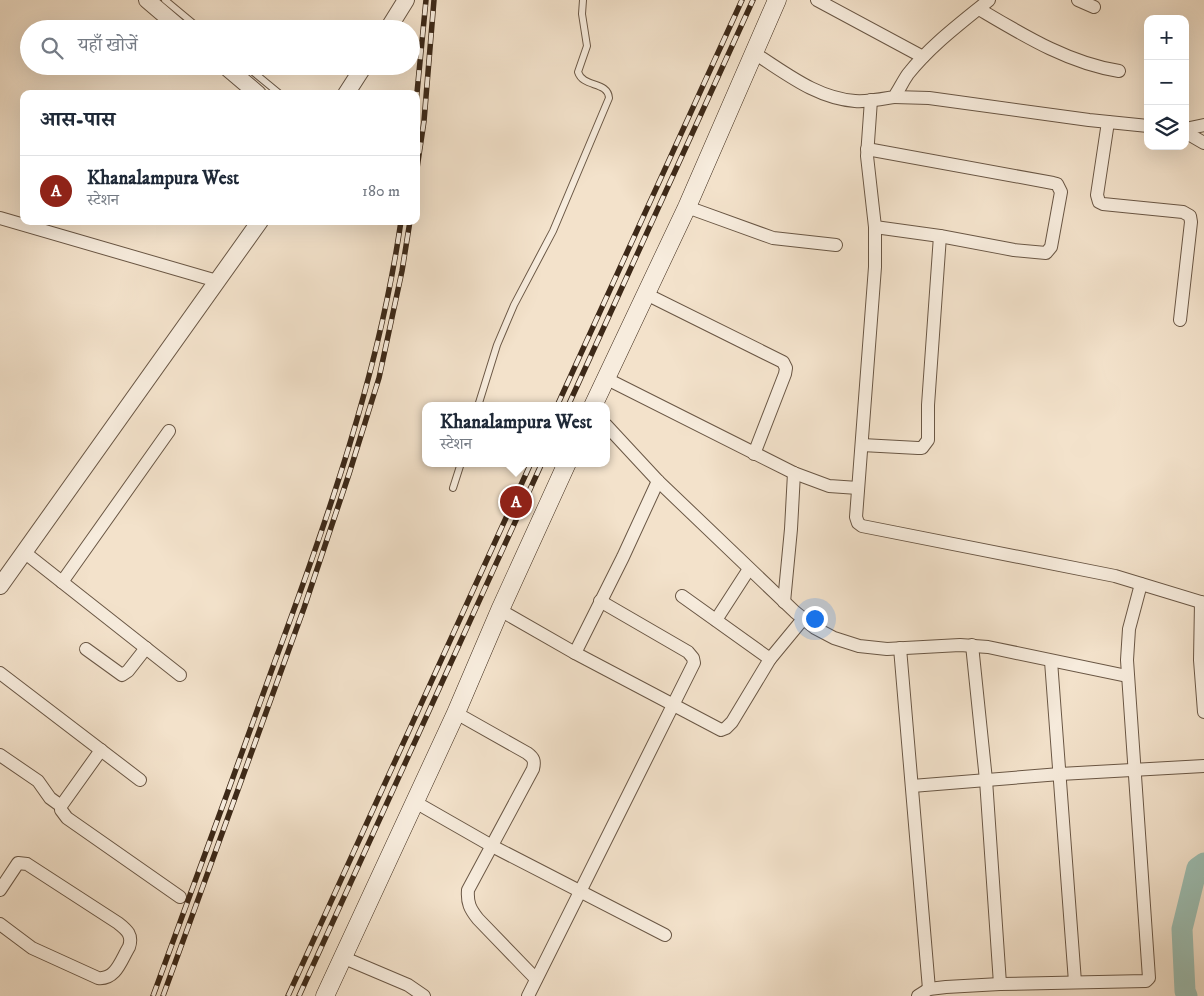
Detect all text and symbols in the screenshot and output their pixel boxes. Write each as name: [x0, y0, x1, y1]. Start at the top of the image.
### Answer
map controls: [1144, 15, 1189, 150]
button: +: [1144, 15, 1189, 60]
search box: [20, 20, 420, 75]
icon: search: [38, 34, 66, 62]
text: यहाँ खोजें: [78, 34, 138, 57]
button: −: [1144, 60, 1189, 105]
button: layers: [1144, 105, 1189, 150]
text: आस-पास: [40, 107, 115, 133]
text: Khanalampura West: [87, 167, 239, 190]
text: A: [51, 181, 61, 201]
text: 180 m: [362, 181, 400, 201]
text: स्टेशन: [87, 190, 119, 210]
popup: [422, 402, 610, 467]
text: Khanalampura West: [440, 411, 592, 434]
text: स्टेशन: [440, 434, 472, 454]
pin: A: [500, 483, 532, 521]
your location: [802, 606, 828, 632]

